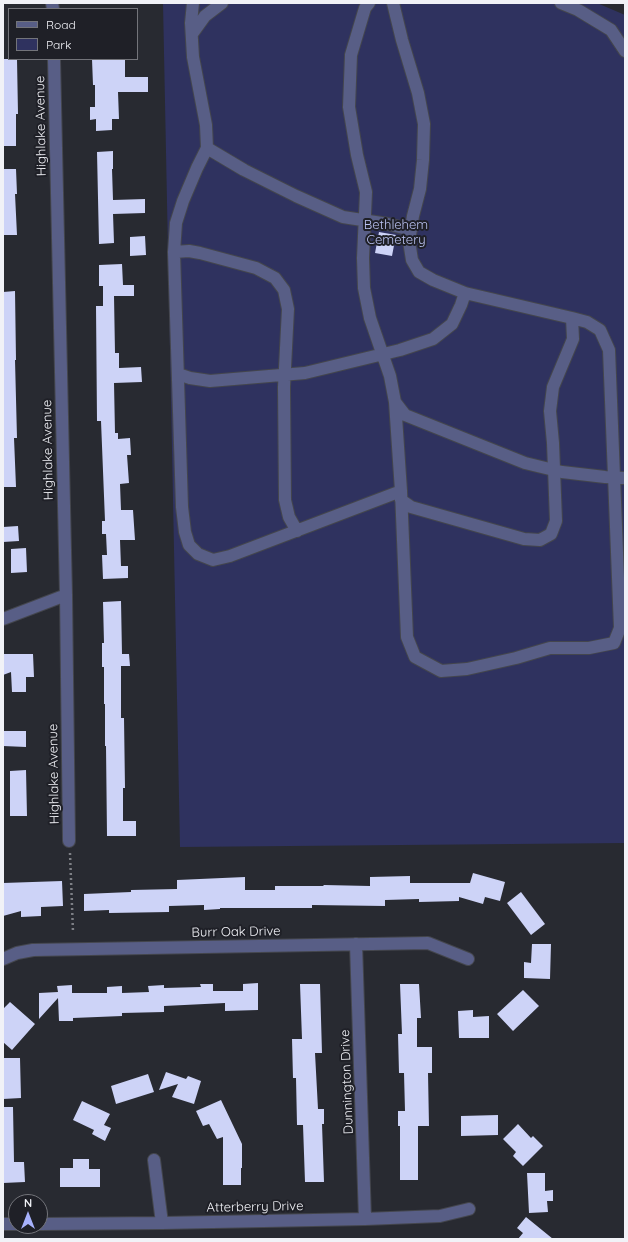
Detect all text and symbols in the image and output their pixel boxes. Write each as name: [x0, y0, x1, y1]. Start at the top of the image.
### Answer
legend: [8, 8, 138, 60]
text: Road: [46, 17, 76, 32]
text: Park: [46, 37, 71, 52]
street label: Highlake Avenue: [32, 76, 50, 176]
park label: Bethlehem Cemetery: [364, 217, 428, 248]
street label: Highlake Avenue: [39, 400, 57, 500]
street label: Highlake Avenue: [45, 724, 63, 824]
street label: Burr Oak Drive: [191, 923, 281, 941]
street label: Dunnington Drive: [337, 1029, 357, 1135]
north arrow: [8, 1194, 48, 1234]
text: N: [24, 1196, 32, 1210]
street label: Atterberry Drive: [206, 1198, 304, 1216]

